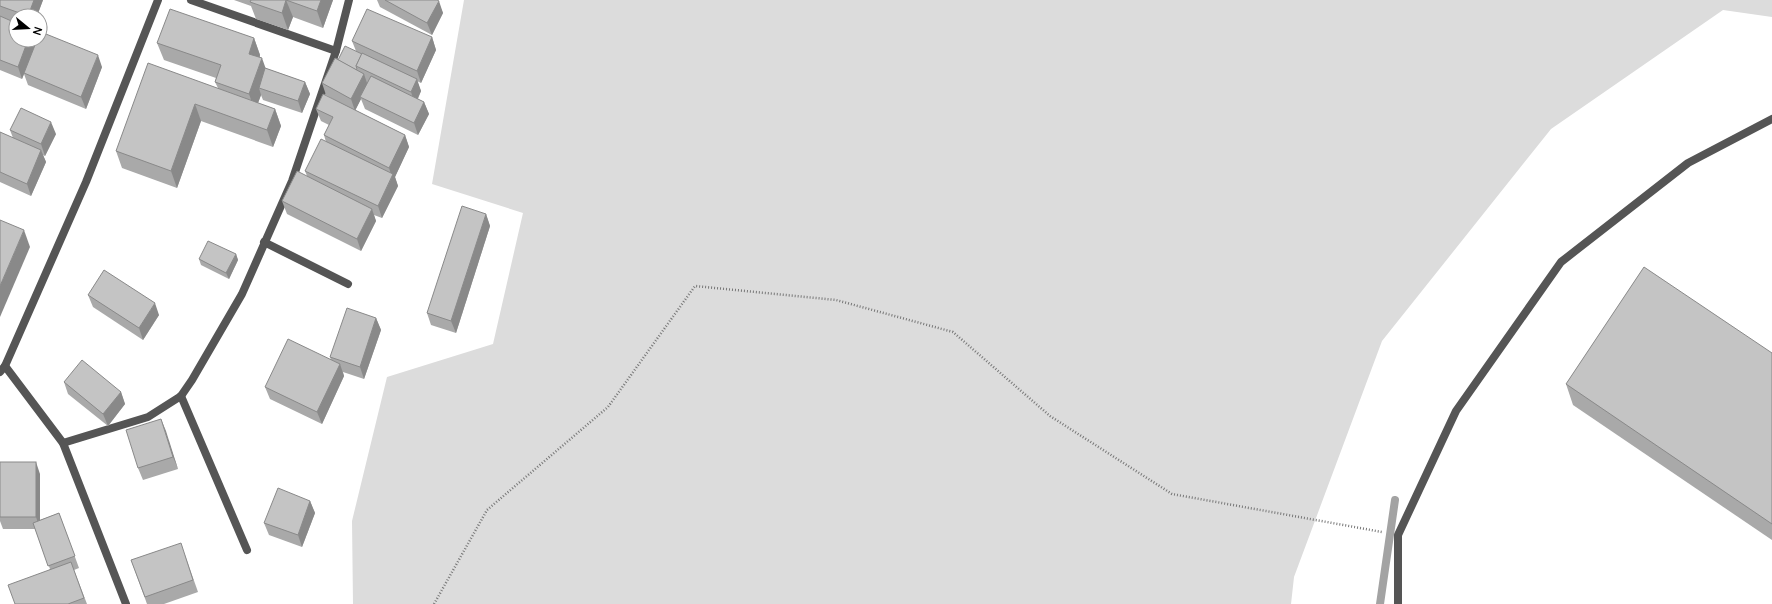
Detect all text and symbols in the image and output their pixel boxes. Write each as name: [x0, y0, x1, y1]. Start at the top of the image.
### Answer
north arrow: [8, 8, 48, 48]
text: N: [30, 25, 46, 37]

